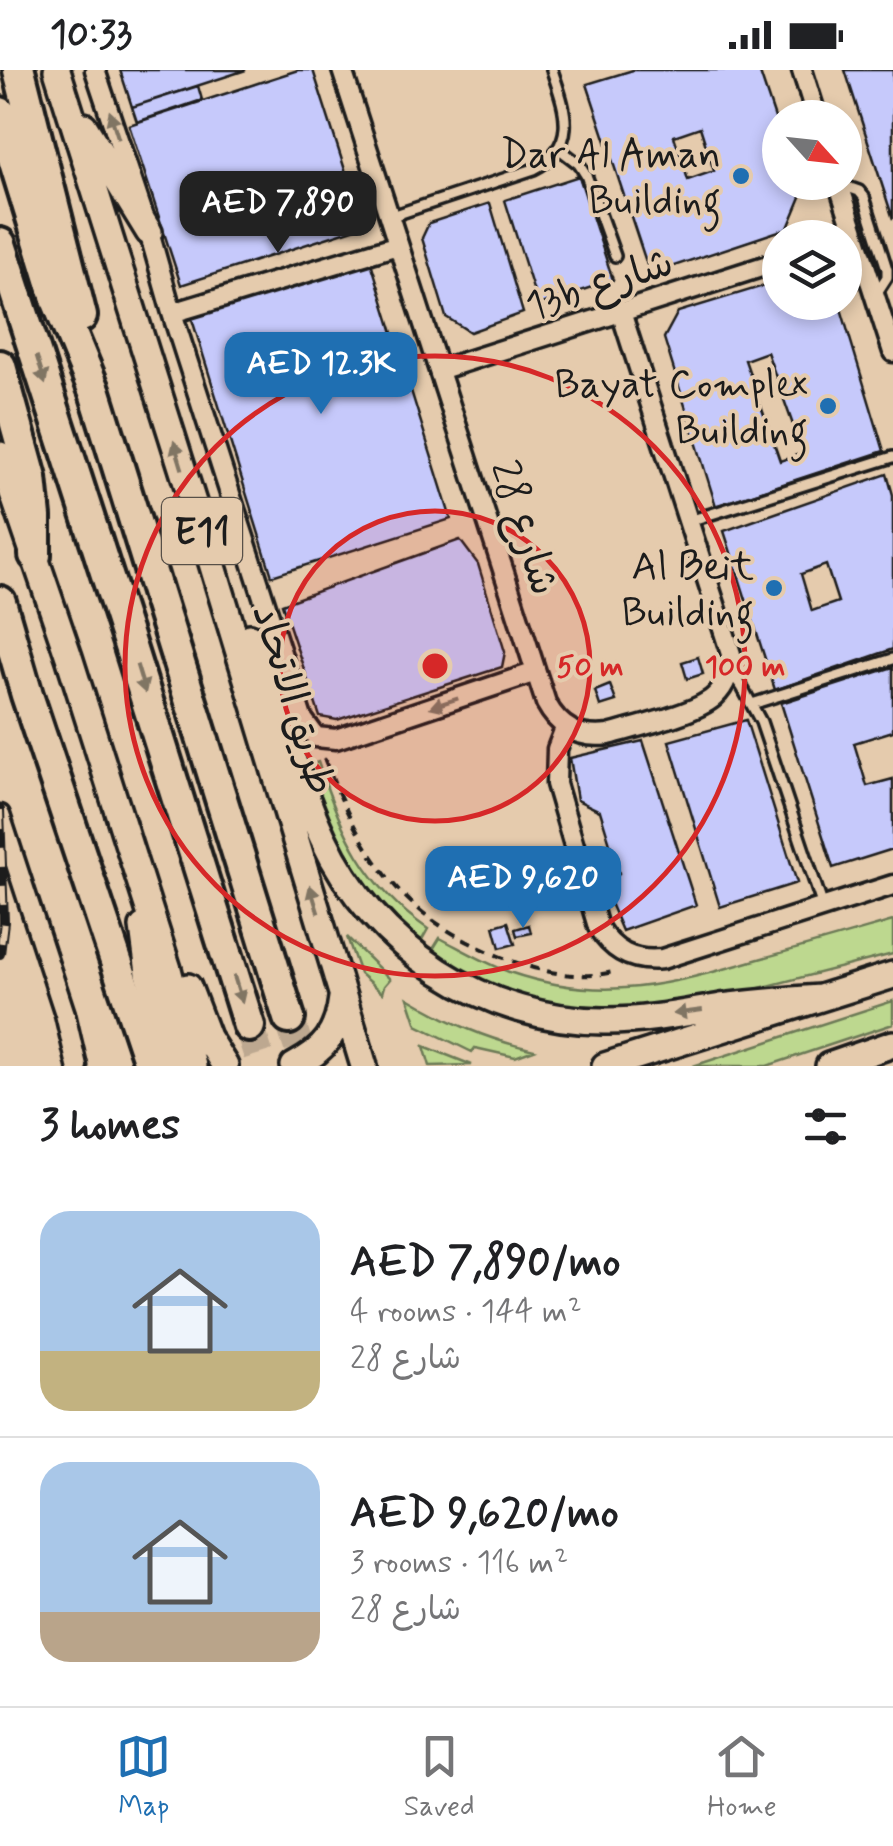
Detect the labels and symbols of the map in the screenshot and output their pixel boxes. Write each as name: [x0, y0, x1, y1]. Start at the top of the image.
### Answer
north arrow: [762, 100, 862, 200]
one-way arrow: [105, 109, 120, 139]
place label: Dar Al Aman Building: [501, 130, 721, 232]
marker: Dar Al Aman Building: [730, 165, 752, 187]
pin: AED 7,890: [164, 171, 392, 256]
street label: 13b شارع: [520, 238, 680, 334]
pin: AED 12.3K: [207, 332, 435, 417]
one-way arrow: [34, 355, 49, 385]
place label: Bayat Complex Building: [555, 360, 808, 462]
marker: Bayat Complex Building: [817, 395, 839, 417]
one-way arrow: [170, 439, 185, 469]
street label: شارع 28: [477, 454, 569, 602]
road number: E11: [162, 498, 242, 564]
place label: Al Beit Building: [621, 542, 754, 644]
marker: Al Beit Building: [763, 577, 785, 599]
street label: طريق الاتحاد: [239, 598, 346, 801]
centre of rings: [417, 648, 453, 684]
text: 50 m: [556, 648, 624, 687]
text: 100 m: [705, 648, 785, 687]
one-way arrow: [134, 664, 149, 694]
one-way arrow: [428, 696, 458, 711]
pin: AED 9,620: [409, 846, 637, 931]
one-way arrow: [306, 884, 321, 914]
one-way arrow: [231, 974, 246, 1005]
one-way arrow: [672, 1005, 704, 1021]

